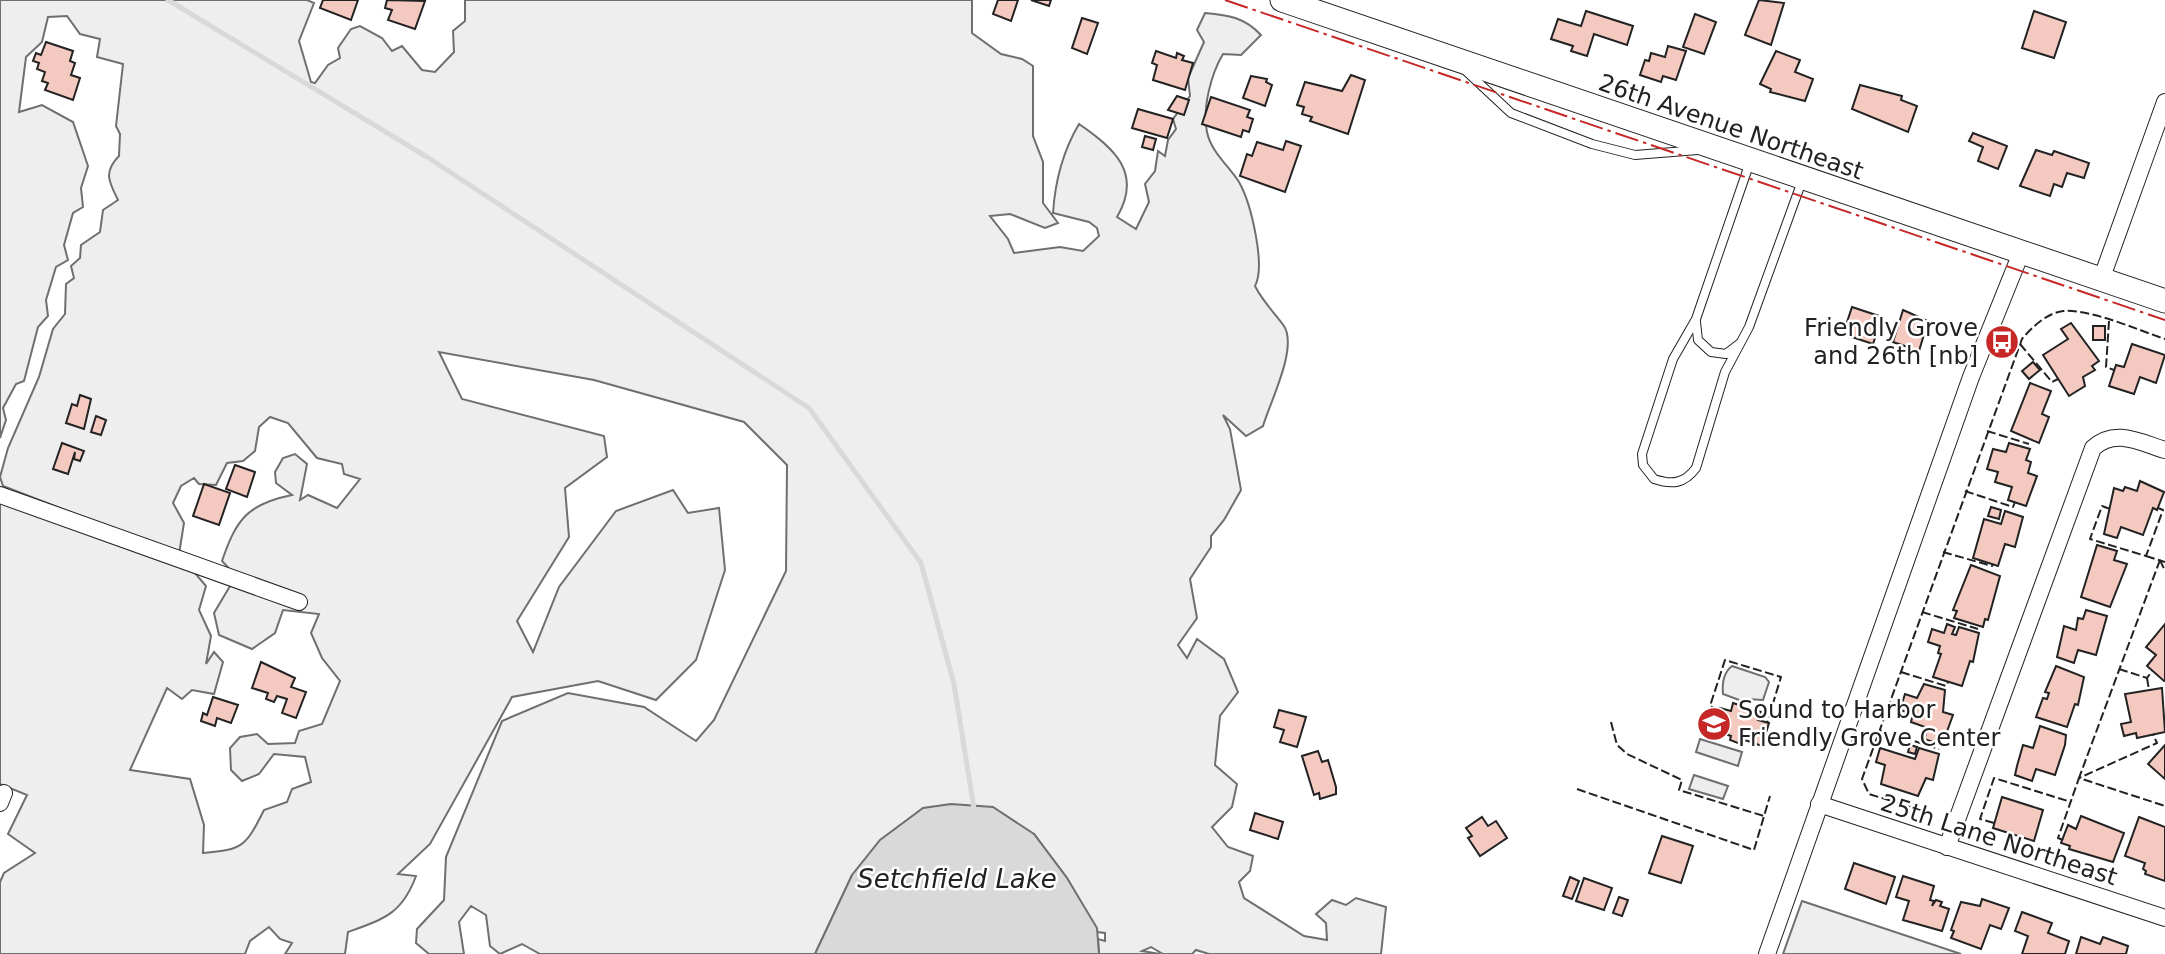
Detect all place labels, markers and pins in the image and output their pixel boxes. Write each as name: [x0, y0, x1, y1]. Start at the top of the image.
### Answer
place label: Friendly Grove and 26th [nb]: [1804, 314, 1978, 370]
bus stop icon: Friendly Grove and 26th [nb]: [1983, 323, 2021, 361]
place label: Sound to Harbor Friendly Grove Center: [1738, 696, 2000, 752]
school or university icon: Sound to Harbor Friendly Grove Center: [1695, 705, 1733, 743]

